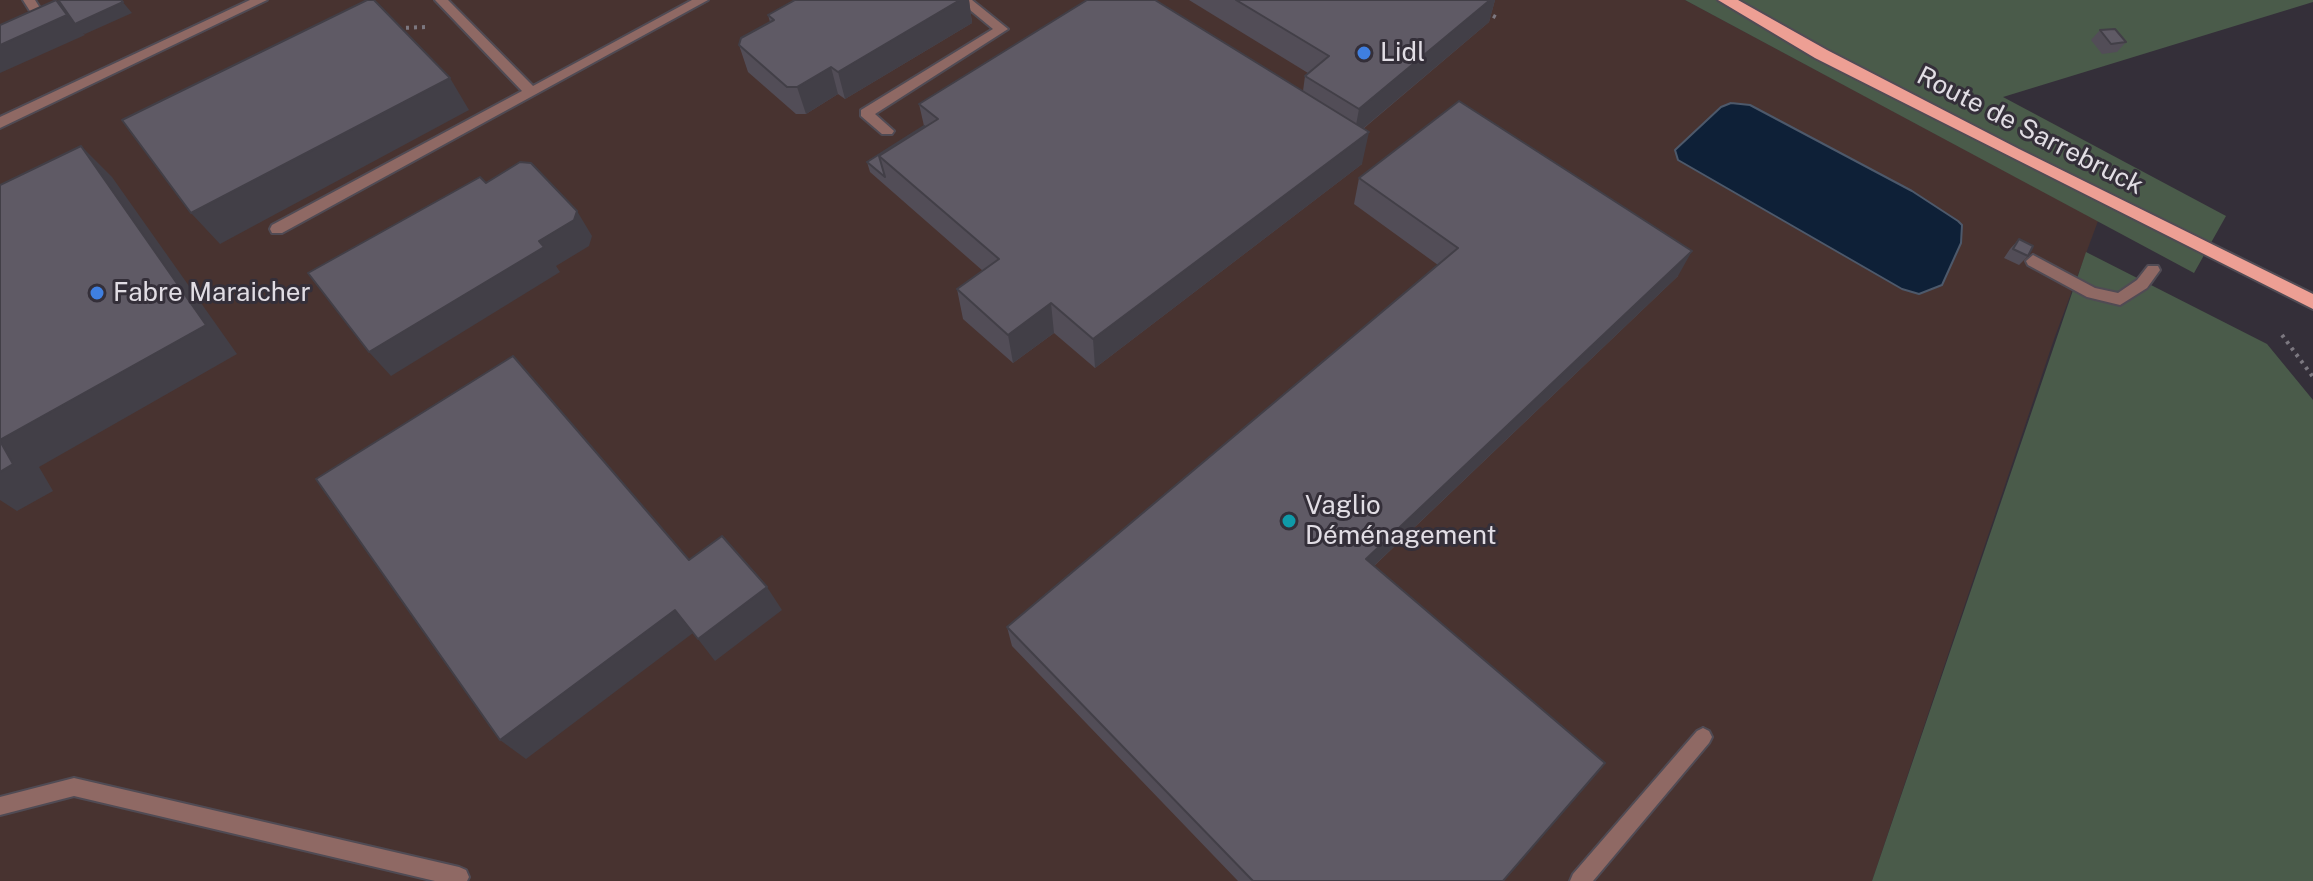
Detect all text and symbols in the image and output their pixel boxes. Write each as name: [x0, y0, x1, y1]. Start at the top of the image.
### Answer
place label: Lidl: [1380, 37, 1425, 69]
marker: Lidl: [1355, 44, 1373, 62]
street label: Route de Sarrebruck: [1911, 60, 2149, 202]
place label: Fabre Maraicher: [113, 277, 311, 309]
marker: Fabre Maraicher: [88, 284, 106, 302]
place label: Vaglio Déménagement: [1305, 490, 1497, 552]
marker: Vaglio Déménagement: [1280, 512, 1298, 530]

